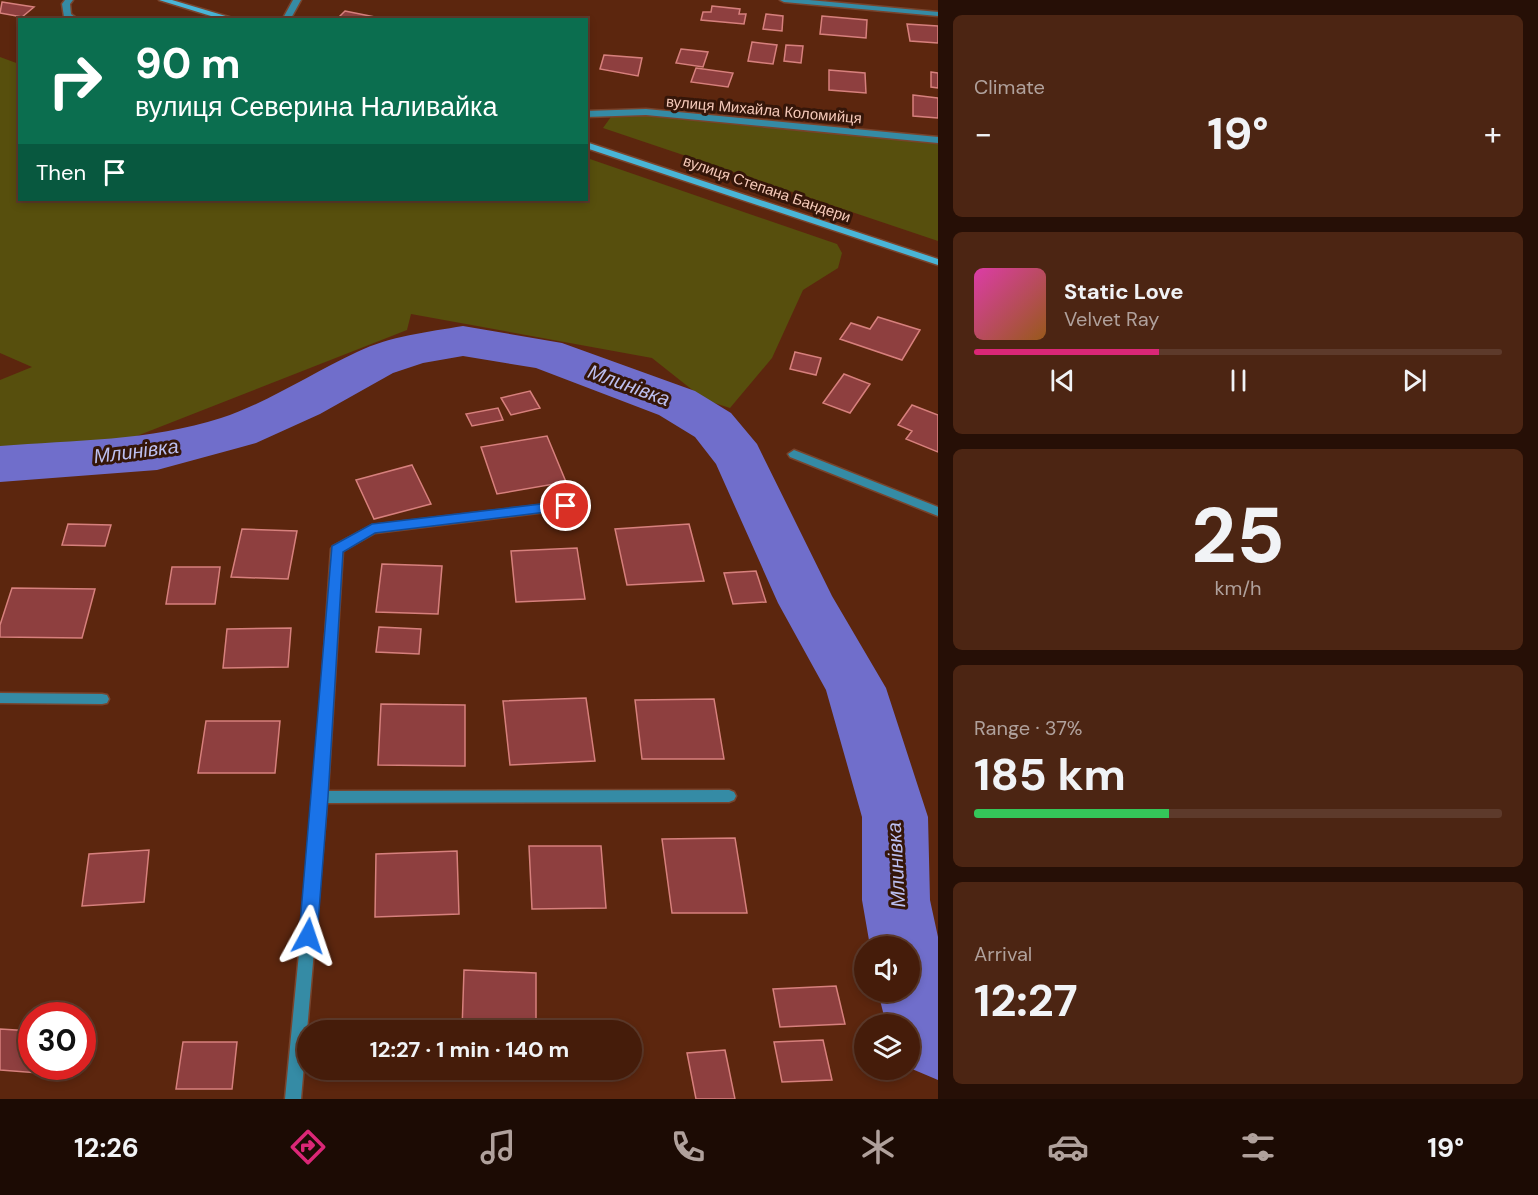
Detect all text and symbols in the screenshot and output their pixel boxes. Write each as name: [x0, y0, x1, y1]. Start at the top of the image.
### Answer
text: 90 m: [135, 36, 241, 91]
icon: right: [36, 42, 114, 120]
text: Climate: [974, 74, 1045, 100]
text: вулиця Северина Наливайка: [135, 89, 497, 124]
street label: вулиця Михайла Коломийця: [665, 91, 863, 129]
text: 19°: [1207, 104, 1269, 163]
text: −: [974, 112, 992, 155]
text: +: [1484, 112, 1502, 155]
street label: вулиця Степана Бандери: [681, 151, 853, 227]
icon: arrive: [98, 156, 131, 189]
text: Then: [36, 158, 86, 187]
text: Static Love: [1064, 277, 1184, 306]
text: Velvet Ray: [1064, 306, 1159, 332]
water label: Млинівка: [584, 358, 674, 412]
icon: previous: [1046, 364, 1079, 397]
icon: pause: [1222, 364, 1255, 397]
icon: next: [1398, 364, 1431, 397]
water label: Млинівка: [92, 433, 180, 469]
pin: [540, 480, 591, 531]
text: 25: [1191, 485, 1285, 586]
icon: arrive: [549, 489, 582, 522]
text: km/h: [1214, 575, 1262, 601]
text: Range · 37%: [974, 715, 1083, 741]
text: 185 km: [974, 745, 1126, 804]
water label: Млинівка: [881, 822, 911, 908]
position arrow: [276, 904, 340, 968]
map controls: [854, 936, 920, 1080]
button: sound: [854, 936, 920, 1002]
text: Arrival: [974, 941, 1032, 967]
text: 12:27: [974, 971, 1078, 1030]
speed limit sign: 30: [18, 1002, 96, 1080]
button: layers: [854, 1014, 920, 1080]
text: 12:27 · 1 min · 140 m: [370, 1035, 569, 1064]
icon: directions: [287, 1126, 329, 1168]
icon: music: [477, 1126, 519, 1168]
icon: phone: [667, 1126, 709, 1168]
icon: climate: [857, 1126, 899, 1168]
icon: car: [1047, 1126, 1089, 1168]
icon: filters: [1237, 1126, 1279, 1168]
text: 12:26: [74, 1130, 139, 1165]
text: 19°: [1427, 1130, 1464, 1165]

